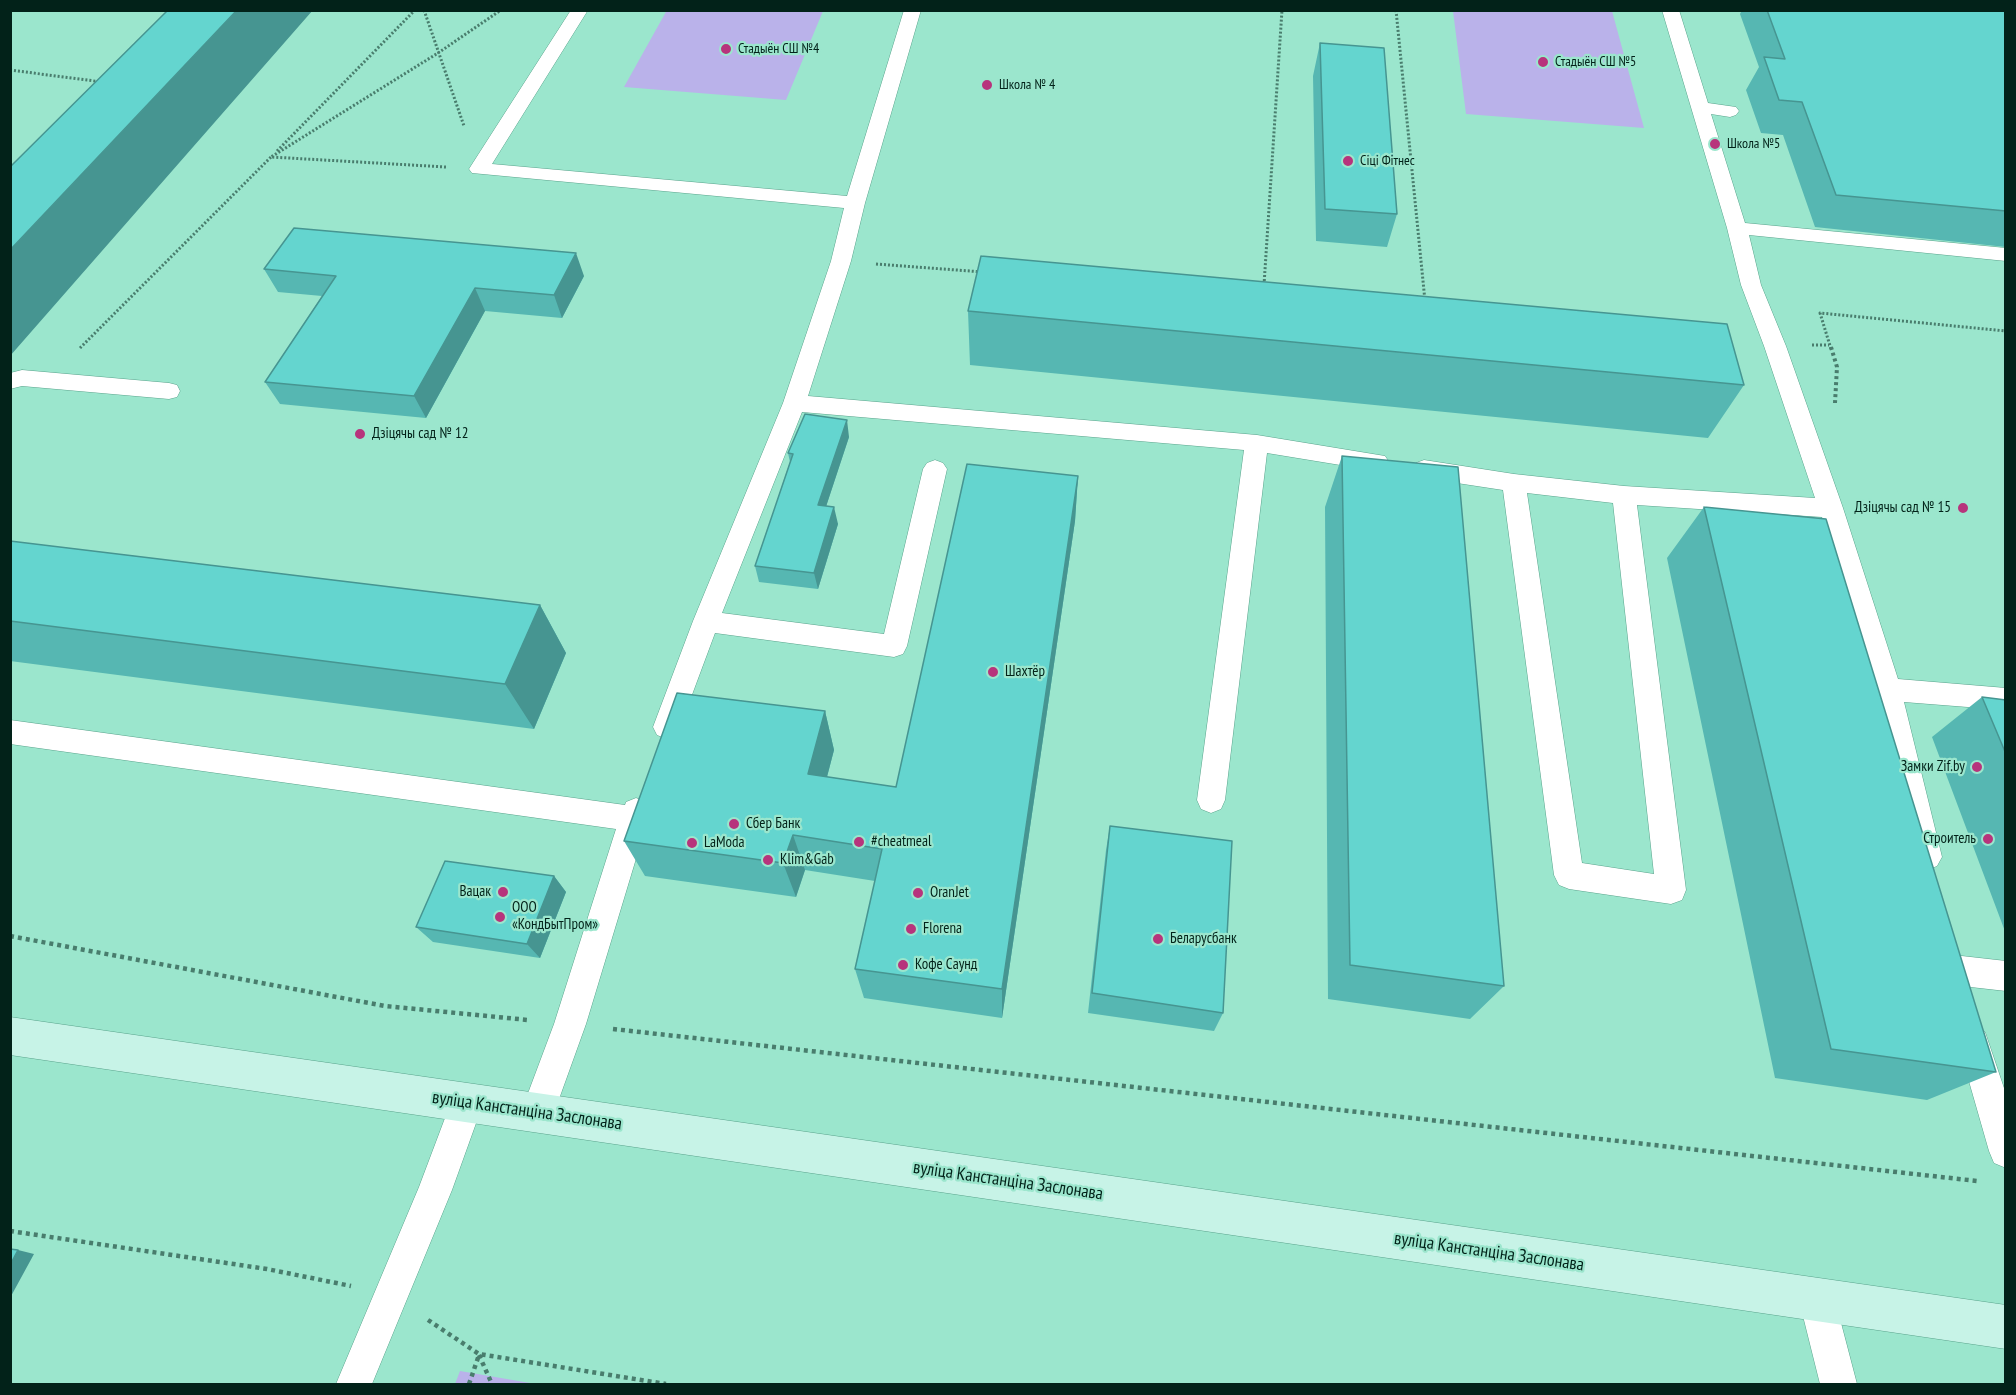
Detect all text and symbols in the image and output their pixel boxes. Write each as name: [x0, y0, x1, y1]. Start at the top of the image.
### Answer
place label: Стадыён СШ №4: [738, 41, 819, 57]
marker: Стадыён СШ №4: [719, 42, 733, 56]
place label: Стадыён СШ №5: [1555, 54, 1636, 70]
marker: Стадыён СШ №5: [1536, 55, 1550, 69]
place label: Школа № 4: [999, 77, 1055, 93]
marker: Школа № 4: [980, 78, 994, 92]
place label: Школа №5: [1727, 136, 1780, 152]
marker: Школа №5: [1708, 137, 1722, 151]
place label: Сіці Фітнес: [1360, 153, 1415, 169]
marker: Сіці Фітнес: [1341, 154, 1355, 168]
place label: Дзіцячы сад № 12: [372, 425, 468, 443]
marker: Дзіцячы сад № 12: [353, 427, 367, 441]
place label: Дзіцячы сад № 15: [1855, 499, 1951, 517]
marker: Дзіцячы сад № 15: [1956, 501, 1970, 515]
place label: Шахтёр: [1005, 663, 1045, 681]
marker: Шахтёр: [986, 665, 1000, 679]
place label: Замки Zif.by: [1901, 758, 1965, 776]
marker: Замки Zif.by: [1970, 760, 1984, 774]
place label: Сбер Банк: [746, 815, 800, 833]
marker: Сбер Банк: [727, 817, 741, 831]
place label: Строитель: [1923, 830, 1976, 848]
marker: Строитель: [1981, 832, 1995, 846]
place label: #cheatmeal: [871, 833, 931, 851]
place label: LaModa: [704, 834, 745, 852]
marker: #cheatmeal: [852, 835, 866, 849]
marker: LaModa: [685, 836, 699, 850]
place label: Klim&Gab: [780, 851, 834, 869]
marker: Klim&Gab: [761, 853, 775, 867]
place label: Вацак: [460, 883, 491, 901]
place label: OranJet: [930, 884, 969, 902]
marker: Вацак: [496, 885, 510, 899]
marker: OranJet: [911, 886, 925, 900]
place label: ООО «КондБытПром»: [512, 899, 598, 934]
marker: ООО «КондБытПром»: [493, 910, 507, 924]
place label: Florena: [923, 920, 962, 938]
marker: Florena: [904, 922, 918, 936]
place label: Беларусбанк: [1170, 930, 1237, 948]
marker: Беларусбанк: [1151, 932, 1165, 946]
place label: Кофе Саунд: [915, 956, 977, 974]
marker: Кофе Саунд: [896, 958, 910, 972]
street label: вуліца Канстанціна Заслонава: [431, 1087, 623, 1135]
street label: вуліца Канстанціна Заслонава: [912, 1157, 1104, 1205]
street label: вуліца Канстанціна Заслонава: [1393, 1228, 1585, 1276]

